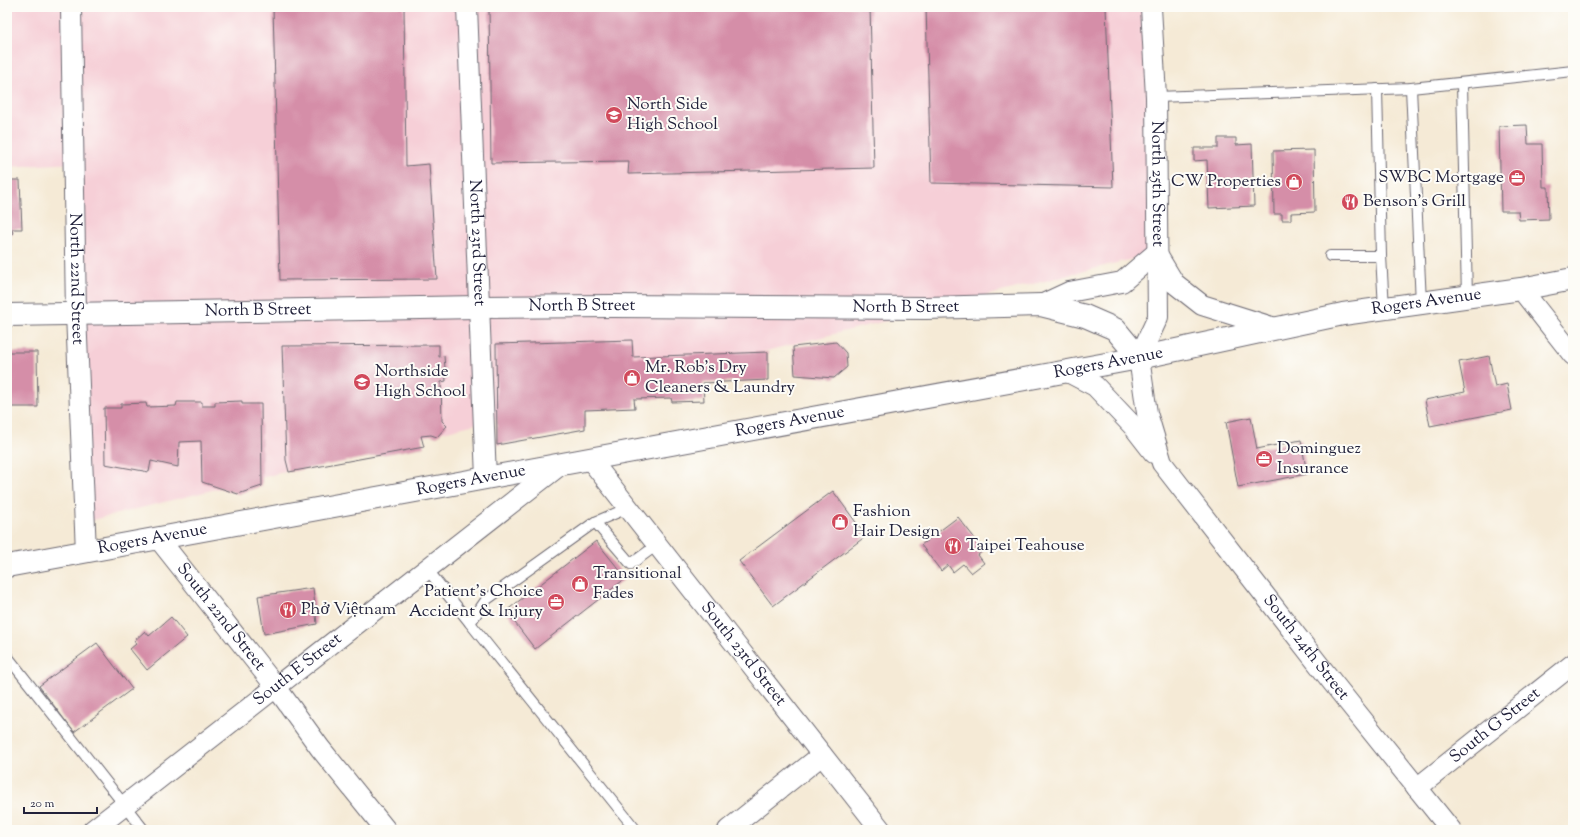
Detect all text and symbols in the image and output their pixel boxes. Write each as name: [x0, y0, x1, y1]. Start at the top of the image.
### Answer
place label: North Side High School: [627, 93, 718, 137]
school or university icon: North Side High School: [604, 105, 624, 125]
street label: North 25th Street: [1144, 121, 1169, 247]
place label: SWBC Mortgage: [1378, 166, 1504, 190]
office icon: SWBC Mortgage: [1507, 168, 1527, 188]
place label: CW Properties: [1171, 170, 1281, 194]
shop icon: CW Properties: [1284, 172, 1304, 192]
street label: North 23rd Street: [462, 179, 491, 307]
place label: Benson's Grill: [1363, 190, 1466, 214]
restaurant icon: Benson's Grill: [1340, 192, 1360, 212]
street label: North 22nd Street: [62, 213, 89, 345]
street label: Rogers Avenue: [1370, 283, 1483, 322]
street label: North B Street: [528, 294, 636, 319]
street label: North B Street: [852, 295, 960, 320]
street label: North B Street: [204, 298, 312, 324]
street label: Rogers Avenue: [1052, 341, 1165, 385]
place label: Mr. Rob's Dry Cleaners & Laundry: [645, 356, 796, 400]
place label: Northside High School: [375, 360, 466, 404]
shop icon: Mr. Rob's Dry Cleaners & Laundry: [622, 368, 642, 388]
school or university icon: Northside High School: [352, 372, 372, 392]
street label: Rogers Avenue: [733, 400, 847, 444]
place label: Dominguez Insurance: [1277, 437, 1361, 481]
office icon: Dominguez Insurance: [1254, 449, 1274, 469]
street label: Rogers Avenue: [415, 459, 528, 503]
place label: Fashion Hair Design: [853, 500, 940, 544]
shop icon: Fashion Hair Design: [830, 512, 850, 532]
street label: Rogers Avenue: [96, 517, 209, 561]
place label: Taipei Teahouse: [966, 534, 1085, 558]
restaurant icon: Taipei Teahouse: [943, 536, 963, 556]
street label: South 22nd Street: [170, 558, 271, 676]
place label: Transitional Fades: [593, 562, 682, 606]
shop icon: Transitional Fades: [570, 574, 590, 594]
place label: Patient's Choice Accident & Injury: [409, 580, 544, 624]
street label: South 24th Street: [1257, 590, 1355, 706]
office icon: Patient's Choice Accident & Injury: [546, 592, 566, 612]
street label: South 23rd Street: [694, 597, 792, 712]
place label: Phở Việtnam: [301, 598, 396, 622]
restaurant icon: Phở Việtnam: [278, 600, 298, 620]
street label: South E Street: [248, 628, 347, 712]
street label: South G Street: [1445, 682, 1546, 769]
scale bar: [24, 789, 97, 815]
text: 20 m: [30, 795, 55, 813]

